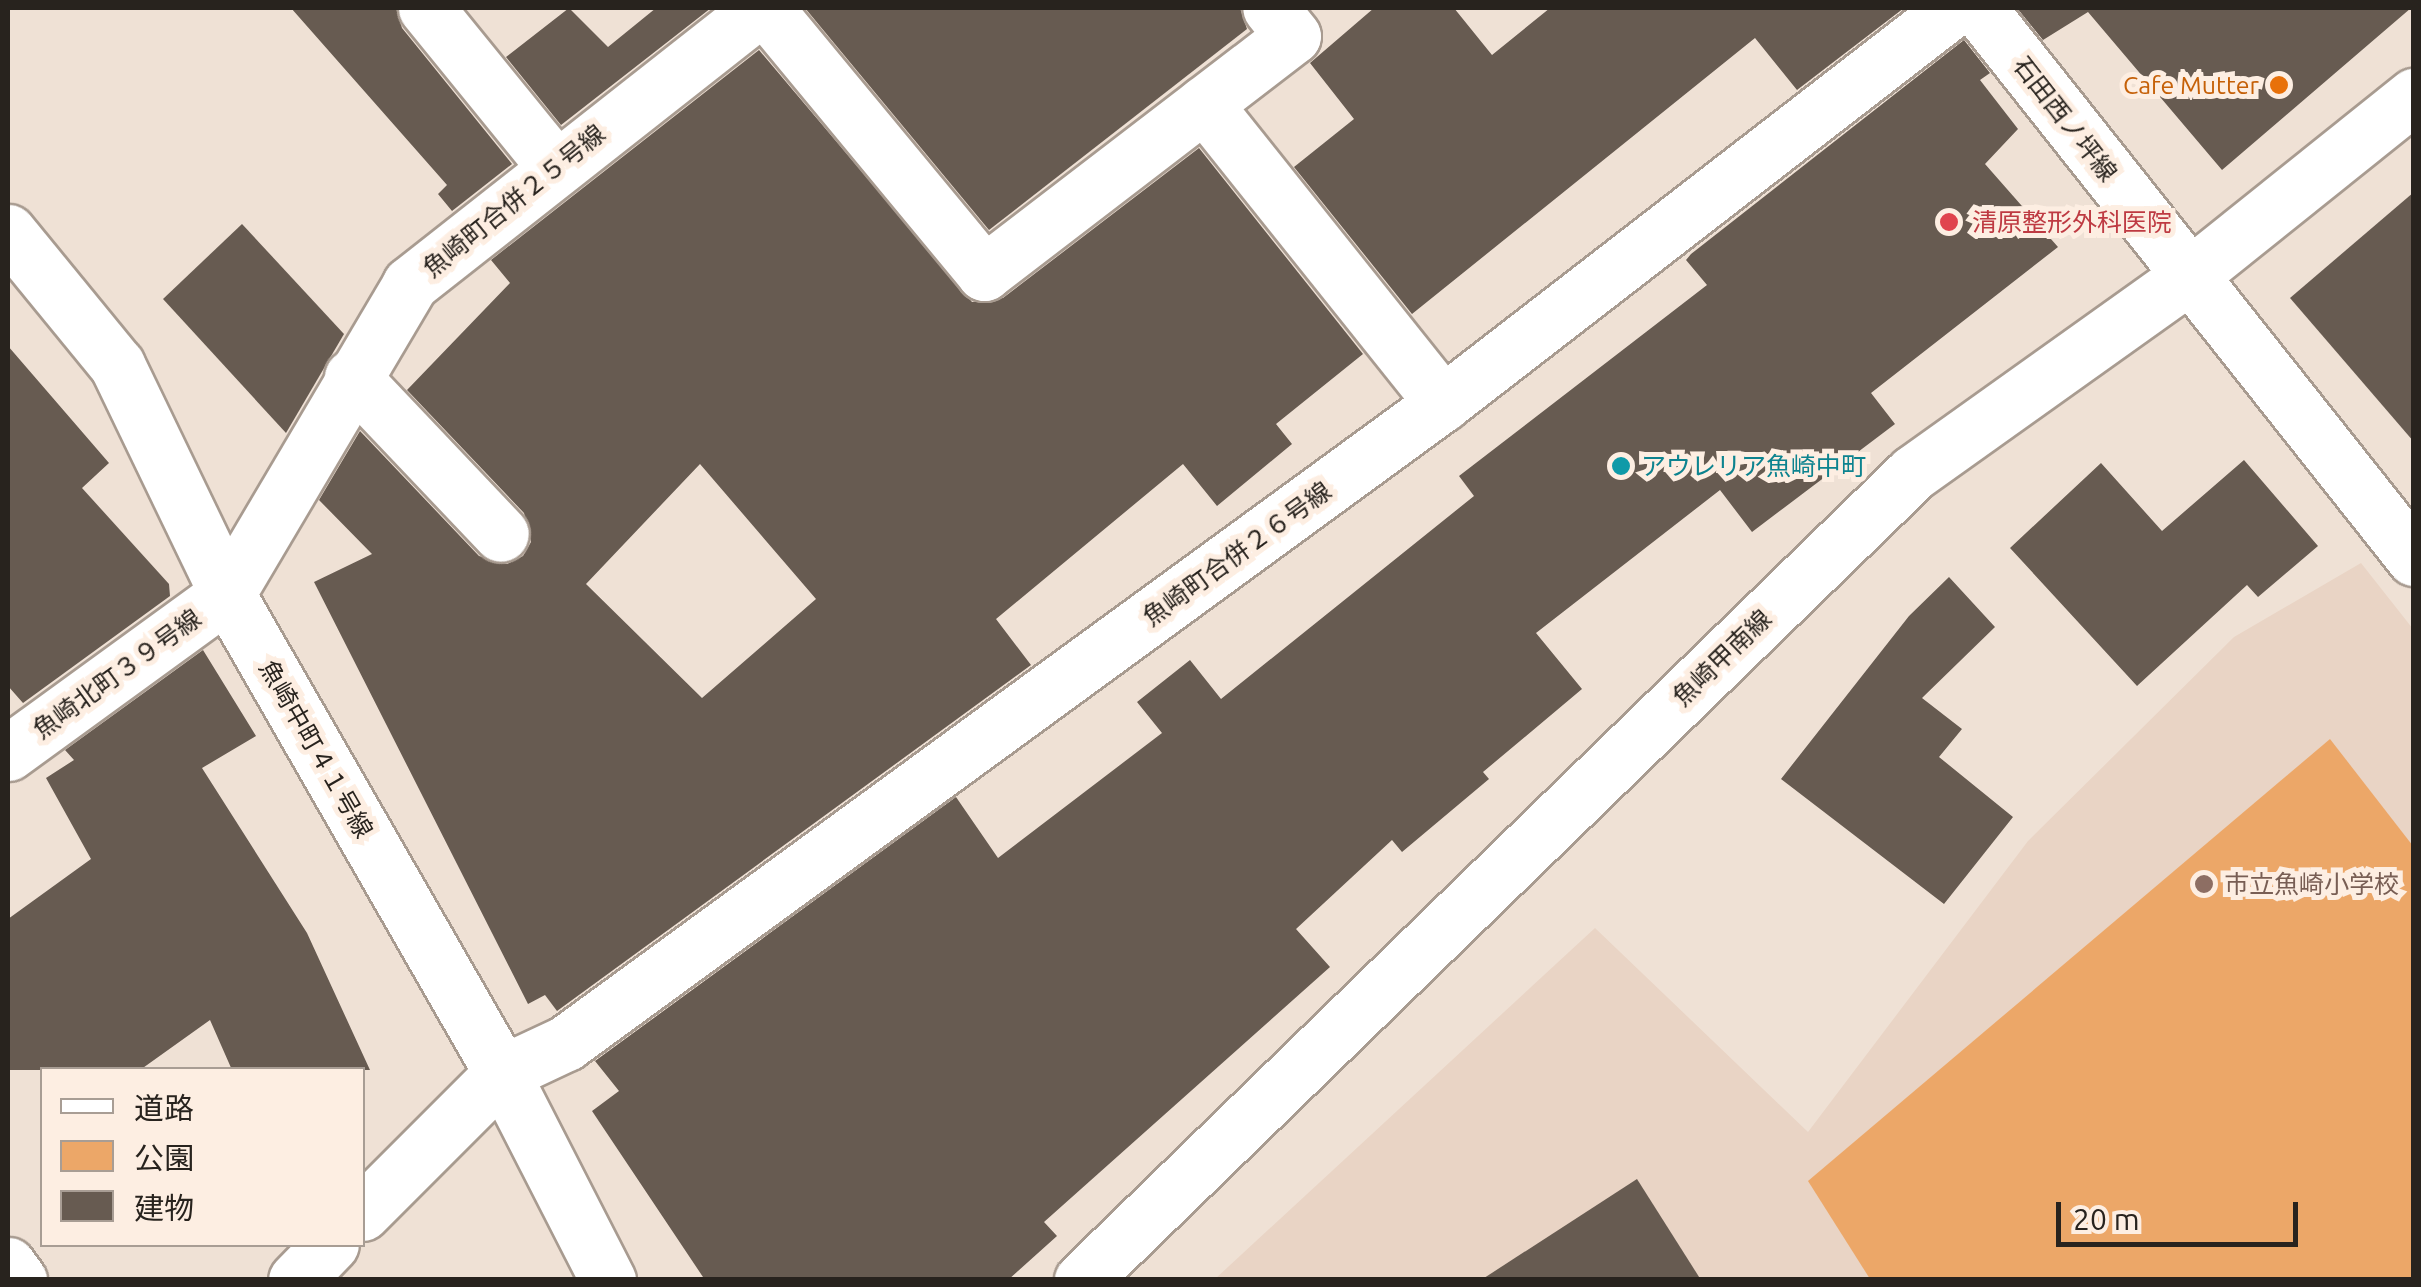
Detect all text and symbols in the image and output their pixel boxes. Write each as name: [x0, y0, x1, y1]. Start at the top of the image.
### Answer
street label: 石田西ノ坪線: [2007, 51, 2123, 187]
place label: Cafe Mutter: [2123, 70, 2259, 100]
marker: Cafe Mutter: [2268, 74, 2290, 96]
street label: 魚崎町合併２５号線: [417, 119, 611, 283]
place label: 清原整形外科医院: [1972, 207, 2172, 237]
marker: 清原整形外科医院: [1936, 209, 1962, 235]
place label: アウレリア魚崎中町: [1641, 451, 1866, 481]
marker: アウレリア魚崎中町: [1610, 455, 1632, 477]
street label: 魚崎町合併２６号線: [1137, 476, 1337, 632]
street label: 魚崎北町３９号線: [27, 603, 207, 745]
street label: 魚崎甲南線: [1667, 604, 1777, 712]
street label: 魚崎中町４１号線: [253, 655, 379, 843]
place label: 市立魚崎小学校: [2224, 869, 2399, 899]
marker: 市立魚崎小学校: [2193, 873, 2215, 895]
legend: [40, 1067, 365, 1247]
text: 道路: [134, 1091, 194, 1125]
text: 公園: [134, 1141, 194, 1175]
scale bar: [2061, 1182, 2304, 1244]
text: 建物: [134, 1191, 194, 1225]
text: 20 m: [2073, 1202, 2140, 1236]

